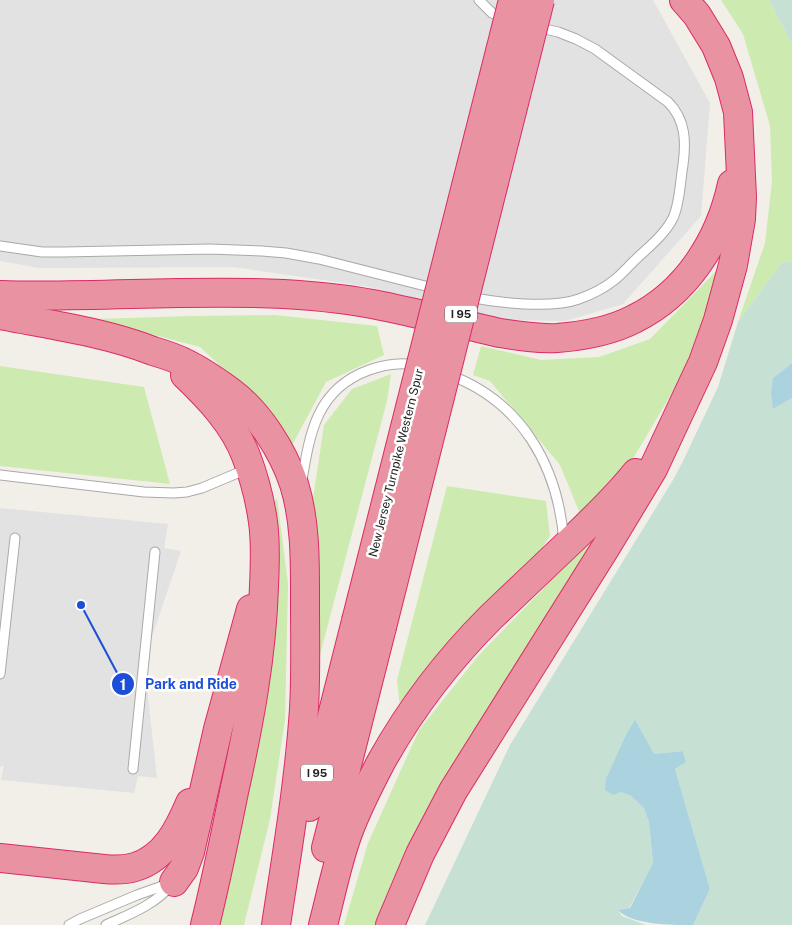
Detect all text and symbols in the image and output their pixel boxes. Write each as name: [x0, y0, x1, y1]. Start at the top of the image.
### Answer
road number: I 95: [445, 306, 477, 322]
street label: New Jersey Turnpike Western Spur: [366, 367, 426, 559]
callout: Park and Ride: [110, 670, 247, 699]
text: 1: [120, 676, 126, 693]
text: Park and Ride: [145, 676, 237, 692]
road number: I 95: [301, 764, 333, 781]

